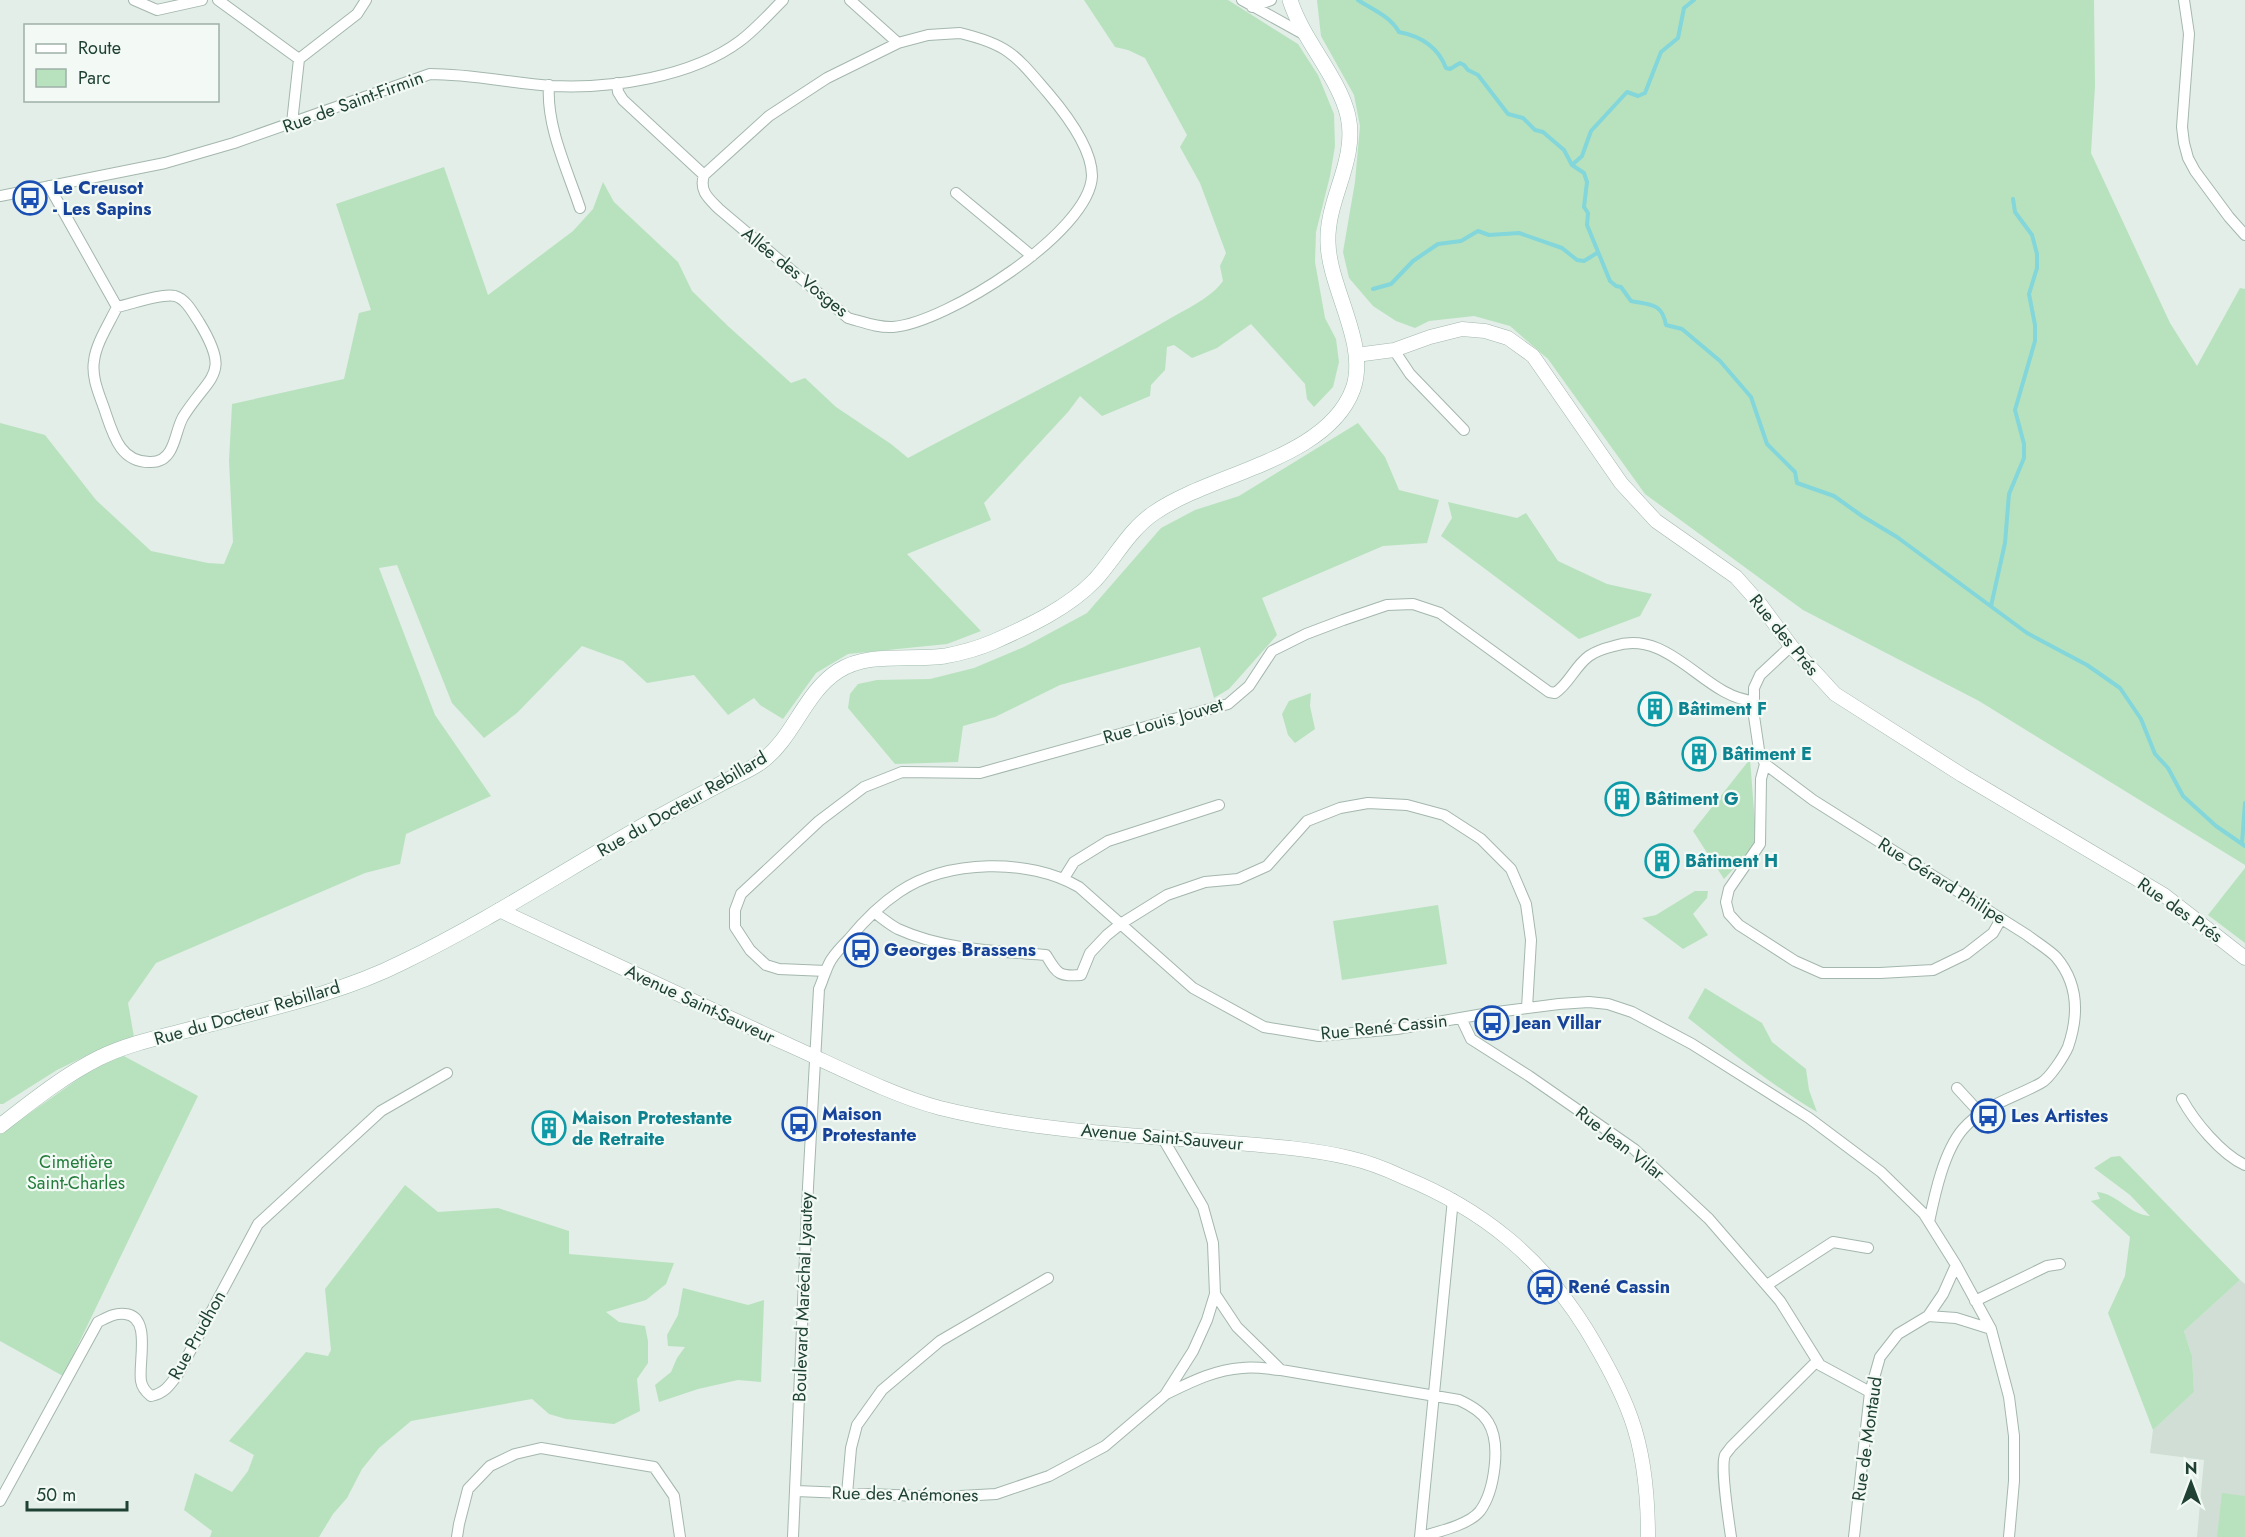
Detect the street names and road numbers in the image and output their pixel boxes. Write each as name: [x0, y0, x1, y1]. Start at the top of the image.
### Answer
street label: Rue de Saint-Firmin: [279, 64, 427, 140]
street label: Allée des Vosges: [736, 221, 854, 323]
street label: Rue des Prés: [1743, 589, 1825, 681]
street label: Rue Louis Jouvet: [1100, 691, 1227, 751]
street label: Rue du Docteur Rebillard: [592, 745, 772, 863]
street label: Rue Gérard Philipe: [1873, 831, 2011, 931]
street label: Rue des Prés: [2132, 871, 2228, 949]
street label: Avenue Saint-Sauveur: [621, 958, 780, 1051]
street label: Rue du Docteur Rebillard: [151, 974, 343, 1052]
street label: Rue René Cassin: [1319, 1007, 1449, 1047]
street label: Rue Jean Vilar: [1570, 1100, 1671, 1187]
street label: Avenue Saint-Sauveur: [1080, 1117, 1245, 1157]
street label: Boulevard Maréchal Lyautey: [786, 1192, 820, 1402]
street label: Rue Prudhon: [162, 1286, 232, 1384]
street label: Rue de Montaud: [1845, 1375, 1889, 1503]
street label: Rue des Anémones: [831, 1480, 979, 1508]

